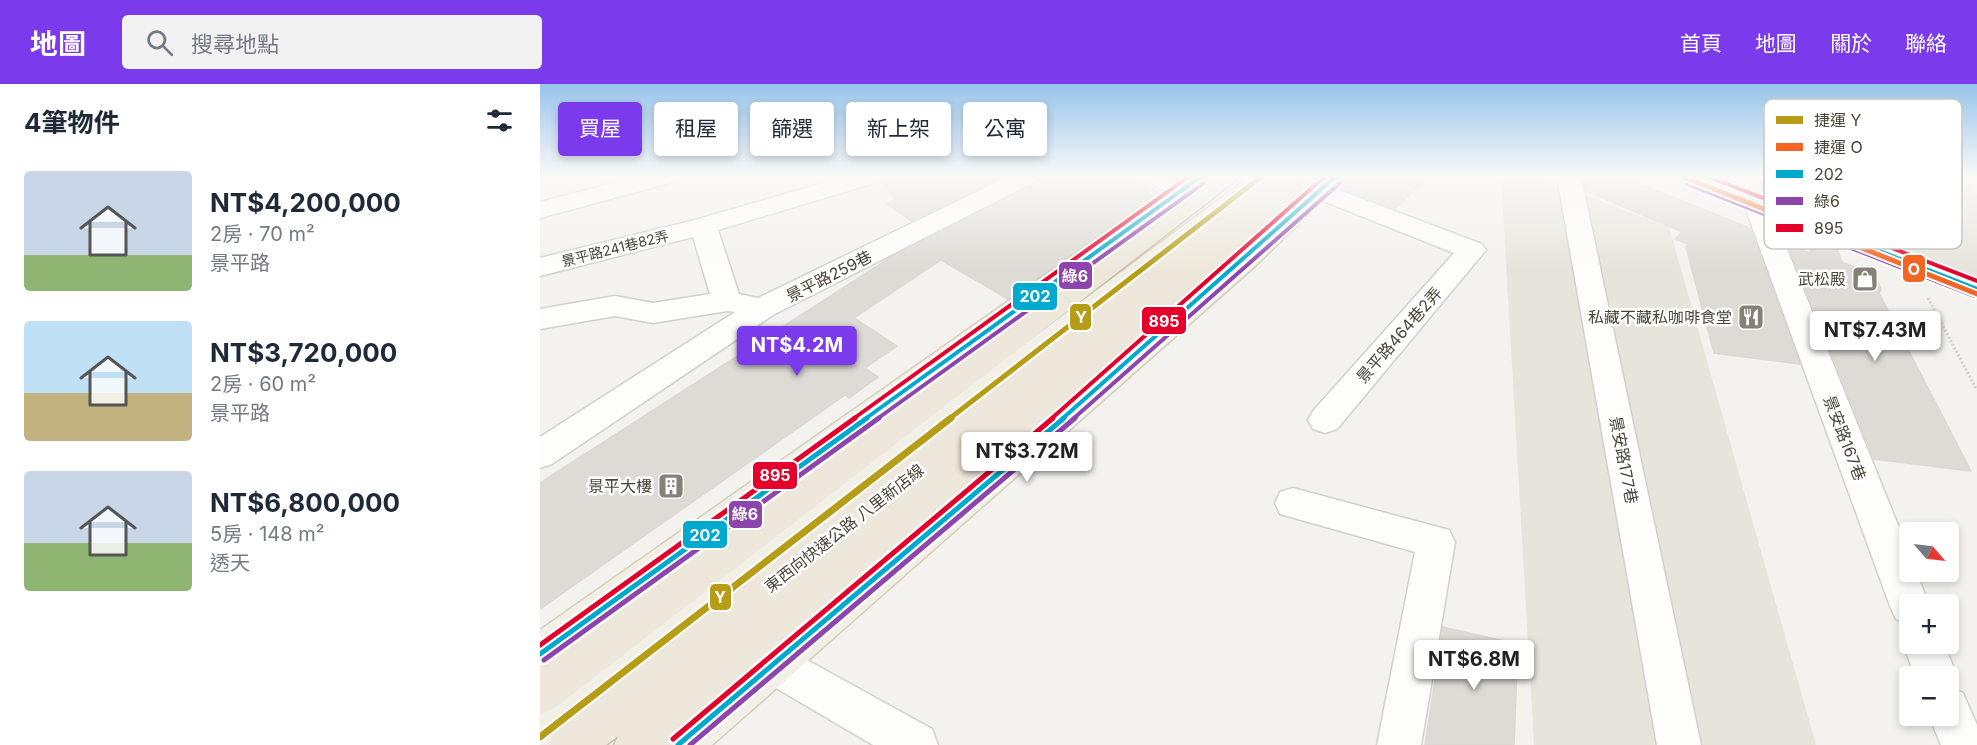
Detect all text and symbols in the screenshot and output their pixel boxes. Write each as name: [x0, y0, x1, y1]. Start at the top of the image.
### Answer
search box: [122, 15, 542, 69]
icon: search: [143, 26, 176, 59]
text: 地圖: [30, 27, 86, 61]
text: 搜尋地點: [191, 31, 279, 57]
text: 首頁: [1680, 31, 1722, 56]
text: 地圖: [1755, 31, 1797, 56]
text: 關於: [1830, 31, 1872, 56]
text: 聯絡: [1905, 31, 1947, 56]
legend: [1764, 99, 1962, 249]
chip: 買屋: [558, 102, 642, 156]
chip: 租屋: [654, 102, 738, 156]
chip: 篩選: [750, 102, 834, 156]
chip: 新上架: [846, 102, 951, 156]
chip: 公寓: [963, 102, 1047, 156]
icon: filters: [483, 104, 516, 137]
text: 4筆物件: [24, 107, 120, 138]
text: 捷運 Y: [1814, 110, 1862, 130]
text: 捷運 O: [1814, 137, 1863, 157]
text: 202: [1814, 164, 1844, 184]
text: NT$4,200,000: [210, 187, 401, 218]
text: 綠6: [1814, 191, 1840, 211]
icon: home: [72, 195, 144, 267]
text: 895: [1814, 218, 1844, 238]
text: 2房 · 70 m²: [210, 222, 315, 246]
street label: 景平路241巷82弄: [560, 226, 670, 270]
street label: 景平路259巷: [783, 246, 875, 306]
text: 景平路: [210, 251, 270, 275]
line badge: O: [1902, 254, 1926, 283]
text: O: [1908, 259, 1920, 279]
line badge: 綠6: [1058, 261, 1093, 290]
shop icon: 武松殿: [1850, 264, 1880, 294]
text: 綠6: [1062, 266, 1088, 286]
place label: 武松殿: [1798, 269, 1846, 289]
line badge: 202: [1012, 282, 1058, 311]
street label: 景平路464巷2弄: [1352, 283, 1446, 387]
text: 202: [1020, 286, 1050, 306]
restaurant icon: 私藏不藏私咖啡食堂: [1736, 302, 1766, 332]
line badge: Y: [1069, 303, 1092, 331]
line badge: 895: [1141, 306, 1187, 335]
text: Y: [1075, 307, 1087, 327]
place label: 私藏不藏私咖啡食堂: [1588, 307, 1732, 327]
text: 895: [1148, 311, 1180, 331]
pin: NT$7.43M: [1813, 311, 1937, 362]
text: NT$7.43M: [1824, 318, 1926, 342]
pin: NT$4.2M: [742, 326, 852, 377]
text: NT$4.2M: [751, 333, 843, 357]
text: NT$3,720,000: [210, 337, 397, 368]
icon: home: [72, 345, 144, 417]
text: 2房 · 60 m²: [210, 372, 316, 396]
street label: 景安路167巷: [1820, 393, 1870, 483]
text: 景平路: [210, 401, 270, 425]
street label: 景安路177巷: [1606, 414, 1642, 506]
pin: NT$3.72M: [965, 432, 1089, 483]
text: NT$3.72M: [975, 439, 1079, 463]
street label: 東西向快速公路 八里新店線: [760, 460, 928, 596]
line badge: 895: [752, 461, 798, 490]
text: 895: [759, 465, 791, 485]
building icon: 景平大樓: [656, 471, 686, 501]
place label: 景平大樓: [588, 476, 652, 496]
text: NT$6,800,000: [210, 487, 400, 518]
icon: home: [72, 495, 144, 567]
line badge: 綠6: [728, 500, 763, 529]
text: 綠6: [732, 504, 758, 524]
line badge: 202: [682, 520, 728, 549]
text: 5房 · 148 m²: [210, 522, 325, 546]
north arrow: [1899, 522, 1959, 582]
map controls: [1899, 522, 1959, 726]
text: 202: [690, 525, 720, 545]
text: 透天: [210, 551, 250, 575]
line badge: Y: [709, 583, 732, 611]
text: Y: [714, 587, 726, 607]
button: +: [1899, 594, 1959, 654]
pin: NT$6.8M: [1419, 640, 1529, 691]
text: NT$6.8M: [1428, 647, 1520, 671]
button: −: [1899, 666, 1959, 726]

